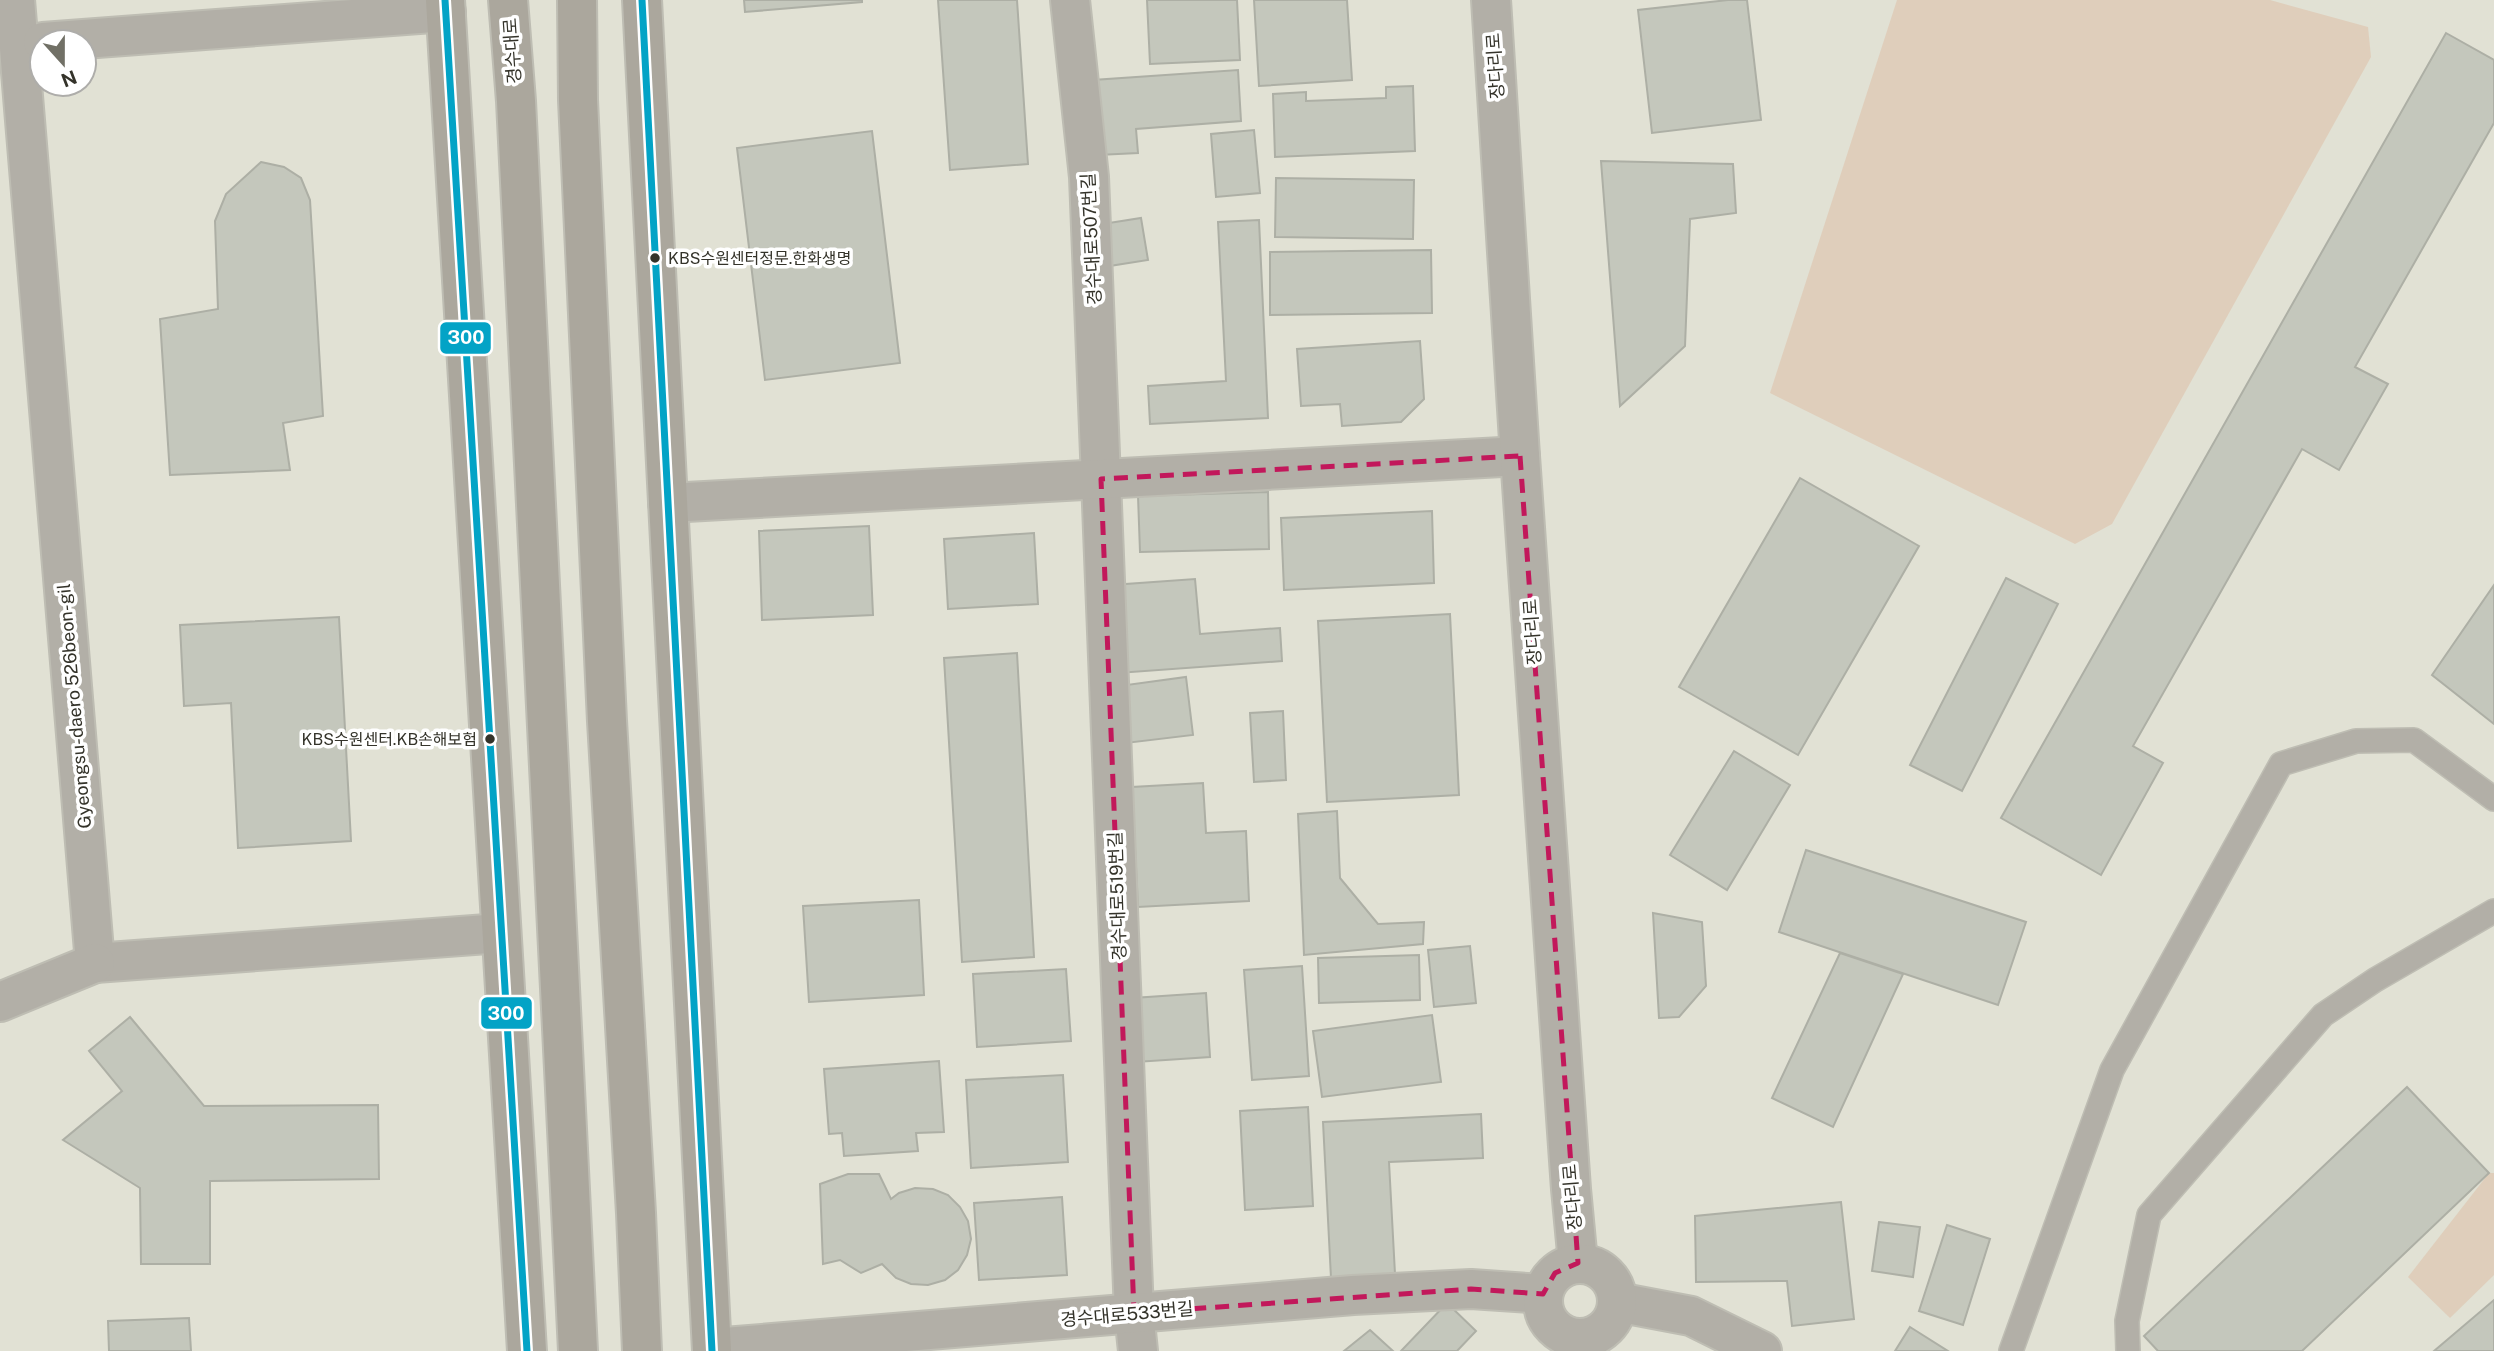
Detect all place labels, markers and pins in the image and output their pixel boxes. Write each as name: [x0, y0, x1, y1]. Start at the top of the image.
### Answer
place label: KBS수원센터정문.한화생명: [668, 249, 851, 268]
marker: KBS수원센터정문.한화생명: [648, 251, 662, 265]
place label: KBS수원센터.KB손해보험: [302, 730, 477, 749]
marker: KBS수원센터.KB손해보험: [483, 732, 497, 746]

